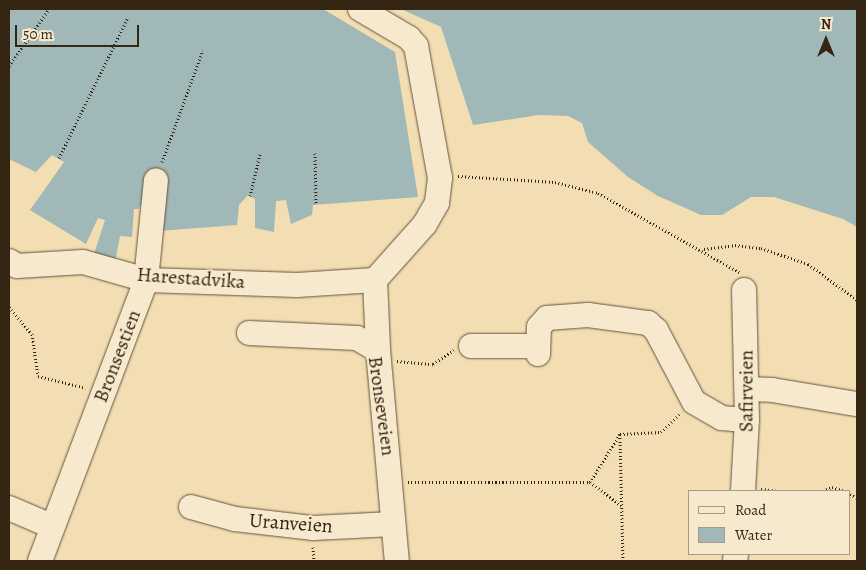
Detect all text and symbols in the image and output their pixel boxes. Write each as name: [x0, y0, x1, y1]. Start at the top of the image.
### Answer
scale bar: [18, 15, 141, 47]
north arrow: [801, 15, 851, 65]
text: N: [821, 15, 831, 34]
text: 50 m: [23, 24, 53, 44]
street label: Harestadvika: [136, 262, 246, 294]
street label: Bronsestien: [88, 306, 146, 406]
street label: Safirveien: [734, 350, 758, 432]
street label: Bronseveien: [363, 355, 401, 457]
legend: [688, 490, 851, 555]
text: Road: [735, 500, 766, 520]
street label: Uranveien: [248, 508, 334, 538]
text: Water: [735, 525, 772, 545]

